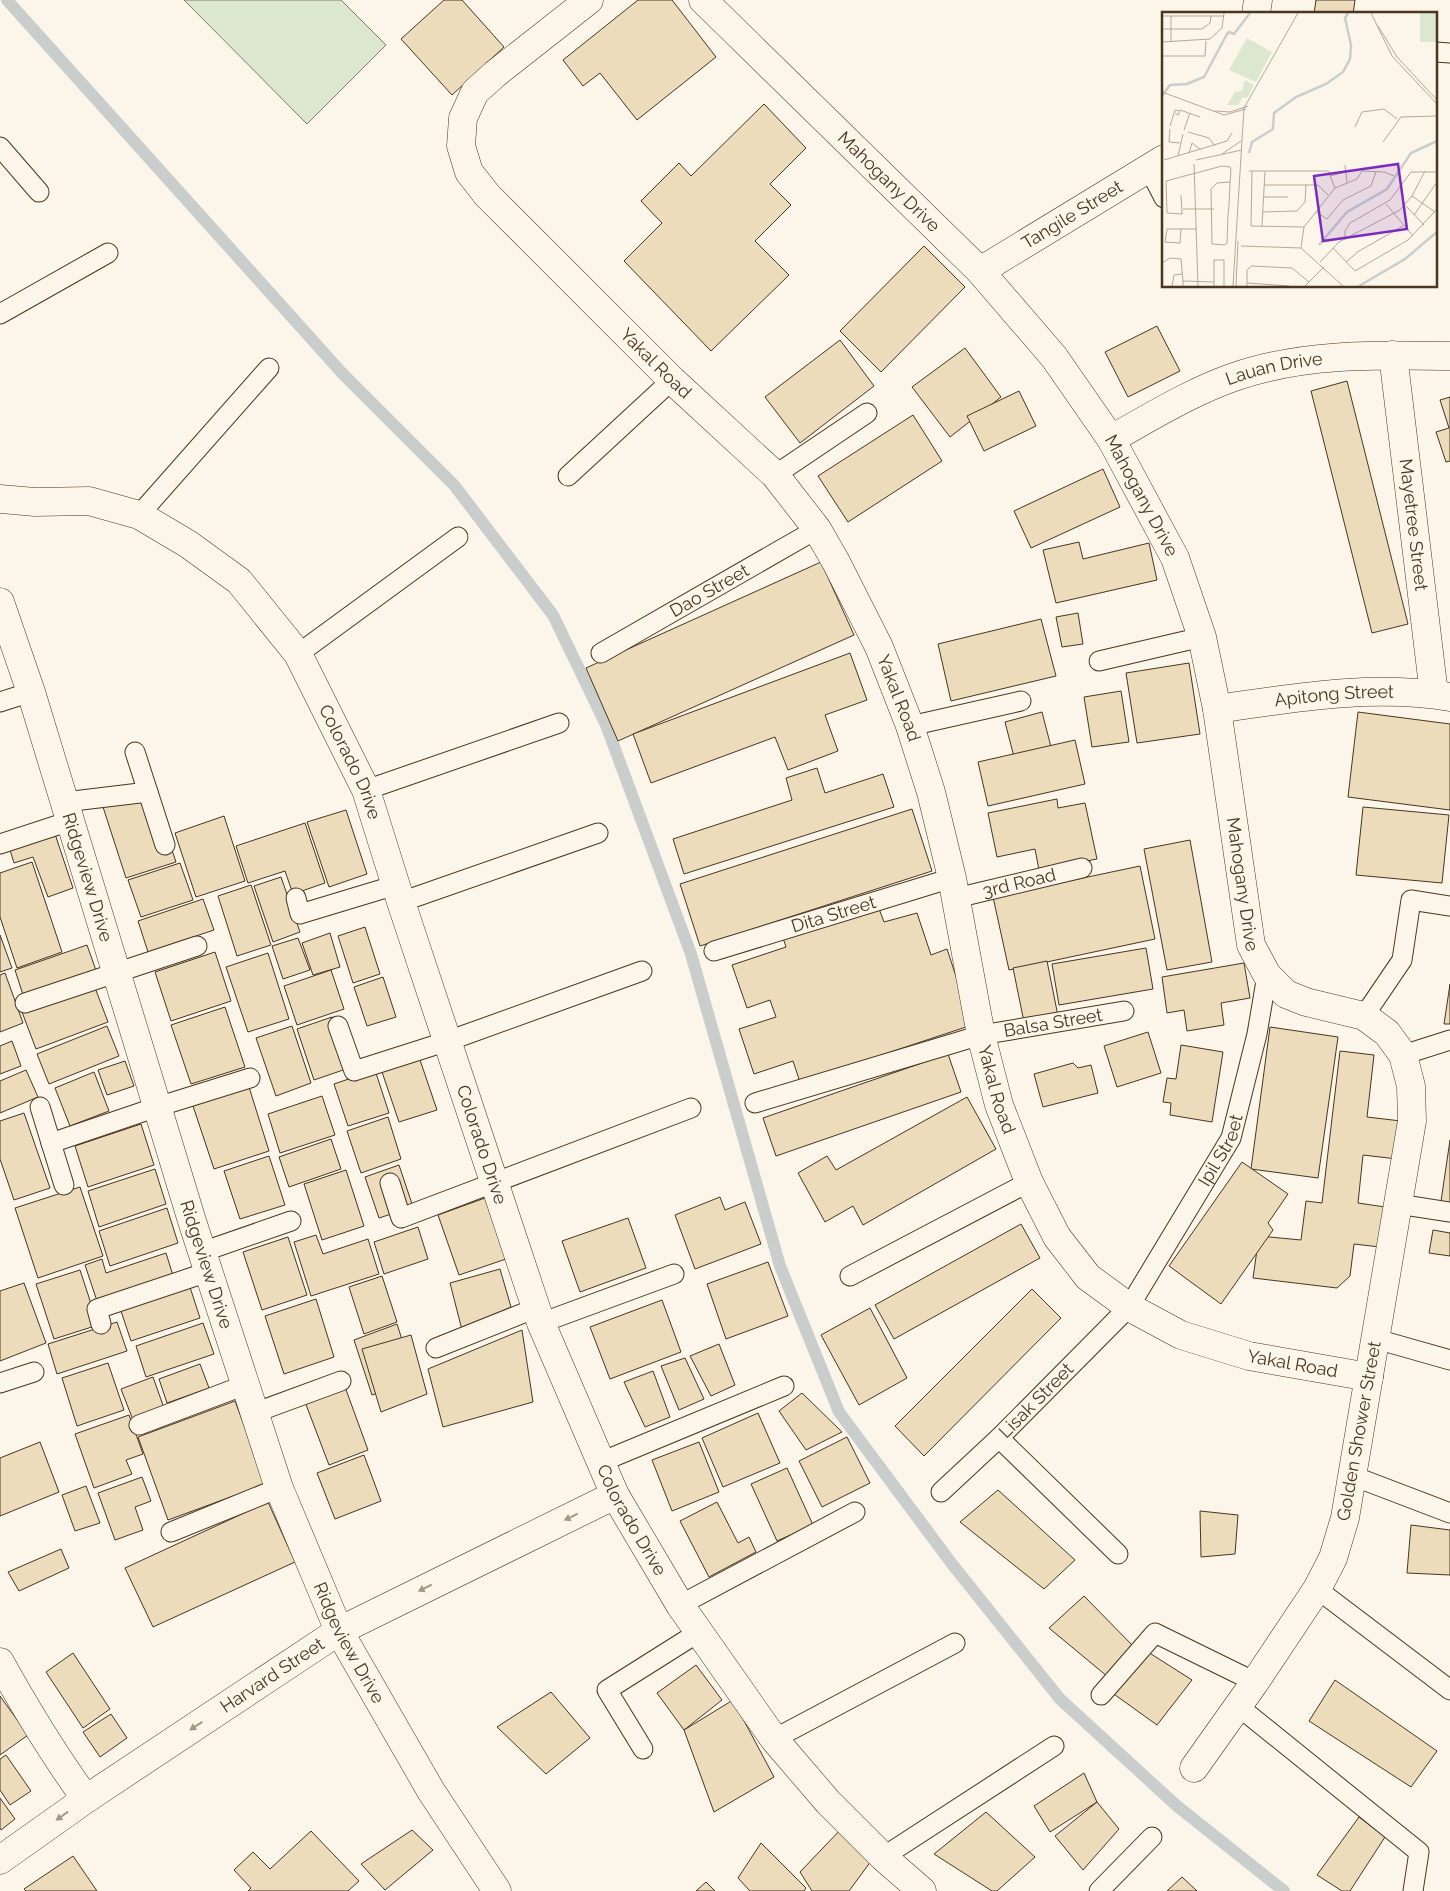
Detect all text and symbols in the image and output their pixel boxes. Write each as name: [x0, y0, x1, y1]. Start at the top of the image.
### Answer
inset map: [1162, 12, 1438, 288]
street label: Mahogany Drive: [834, 127, 945, 236]
street label: Tangile Street: [1018, 176, 1126, 253]
street label: Yakal Road: [616, 323, 696, 403]
street label: Lauan Drive: [1222, 348, 1324, 389]
street label: Mahogany Drive: [1101, 431, 1183, 560]
street label: Mayetree Street: [1396, 457, 1432, 592]
street label: Dao Street: [666, 559, 752, 621]
street label: Yakal Road: [873, 651, 925, 744]
street label: Apitong Street: [1273, 681, 1394, 711]
street label: Colorado Drive: [315, 701, 386, 822]
street label: Ridgeview Drive: [58, 810, 118, 945]
street label: Mahogany Drive: [1223, 816, 1264, 955]
street label: 3rd Road: [980, 864, 1058, 901]
street label: Dita Street: [789, 891, 878, 937]
street label: Balsa Street: [1002, 1004, 1104, 1041]
street label: Yakal Road: [974, 1043, 1020, 1137]
street label: Colorado Drive: [453, 1082, 512, 1207]
street label: Ipil Street: [1193, 1112, 1247, 1190]
street label: Ridgeview Drive: [176, 1198, 238, 1332]
street label: Golden Shower Street: [1332, 1339, 1385, 1523]
street label: Yakal Road: [1246, 1345, 1340, 1381]
street label: Lisak Street: [994, 1358, 1077, 1442]
street label: Colorado Drive: [593, 1461, 671, 1580]
one-way arrow: [564, 1513, 578, 1521]
street label: Ridgeview Drive: [310, 1579, 390, 1707]
one-way arrow: [418, 1584, 433, 1593]
street label: Harvard Street: [216, 1633, 328, 1717]
one-way arrow: [190, 1721, 203, 1730]
one-way arrow: [55, 1811, 69, 1821]

